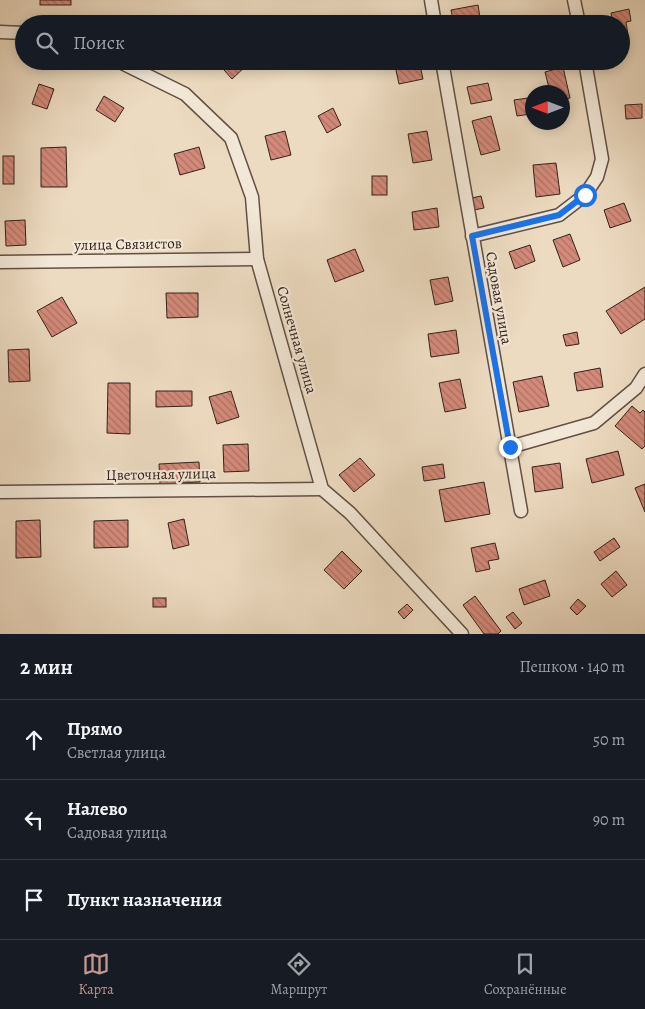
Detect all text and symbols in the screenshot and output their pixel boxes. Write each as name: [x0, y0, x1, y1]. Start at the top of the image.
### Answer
search box: [15, 15, 630, 70]
icon: search: [33, 29, 61, 57]
text: Поиск: [73, 30, 125, 56]
north arrow: [525, 85, 570, 130]
route start: [574, 184, 597, 207]
street label: улица Связистов: [73, 233, 182, 255]
street label: Садовая улица: [481, 250, 517, 346]
street label: Солнечная улица: [272, 284, 322, 396]
route end: [499, 436, 522, 459]
street label: Цветочная улица: [106, 463, 216, 485]
text: 2 мин: [20, 653, 73, 681]
text: Пешком · 140 m: [520, 656, 625, 678]
text: Прямо: [67, 716, 122, 742]
icon: ahead: [20, 726, 48, 754]
text: 50 m: [593, 729, 625, 751]
text: Светлая улица: [67, 742, 166, 764]
text: Налево: [67, 796, 127, 822]
icon: left: [20, 806, 48, 834]
text: 90 m: [593, 809, 625, 831]
text: Садовая улица: [67, 822, 167, 844]
icon: arrive: [20, 886, 48, 914]
text: Пункт назначения: [67, 887, 222, 913]
tab: Карта: [78, 950, 114, 999]
tab: Маршрут: [271, 950, 327, 999]
tab: Сохранённые: [484, 950, 567, 999]

